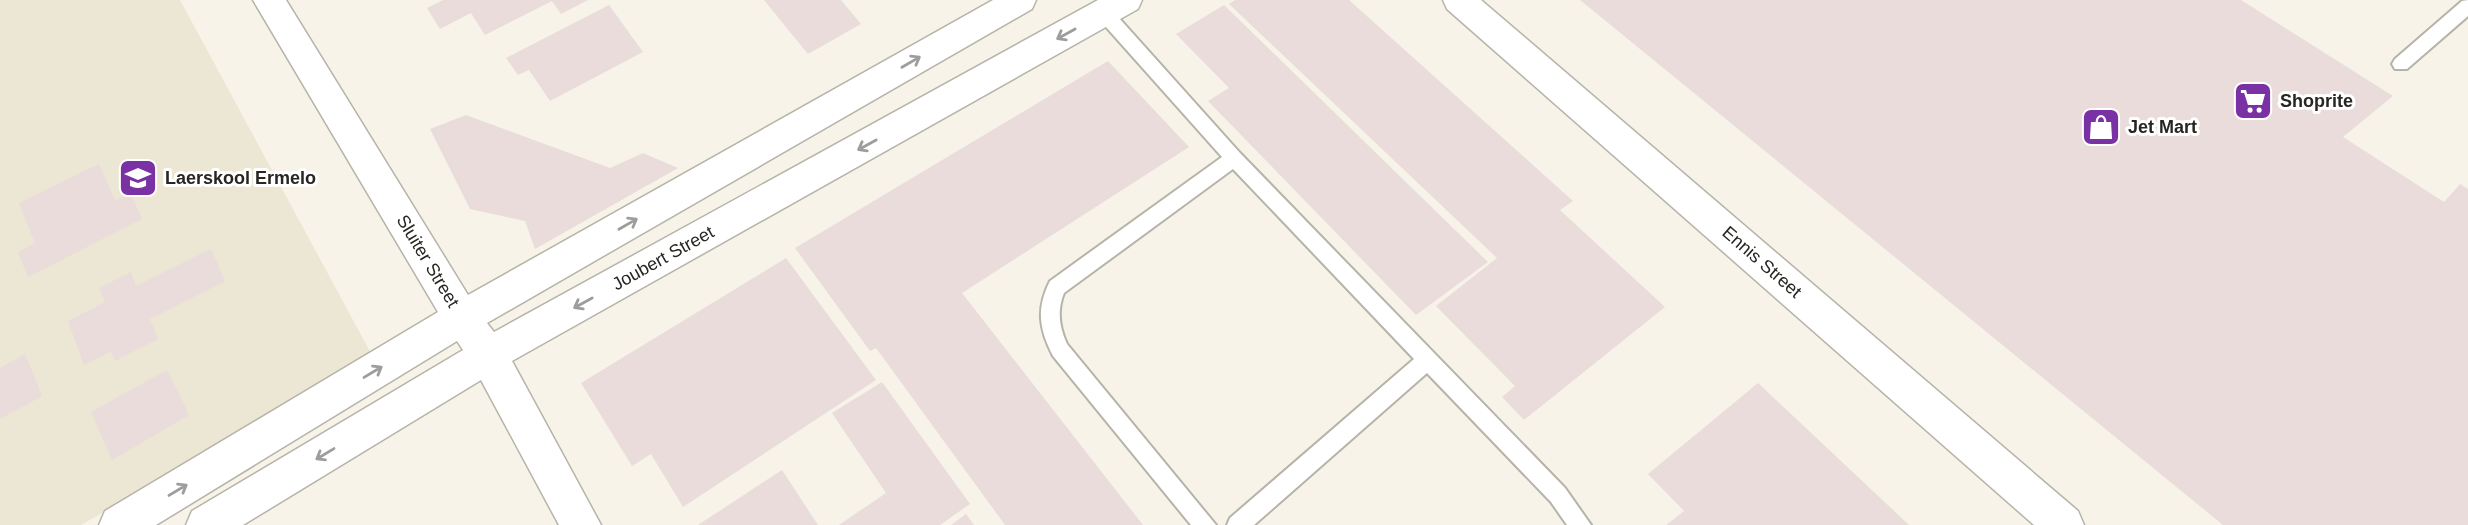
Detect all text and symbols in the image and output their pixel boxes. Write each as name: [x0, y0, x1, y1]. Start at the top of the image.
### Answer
one-way arrow: [1057, 27, 1077, 41]
one-way arrow: [900, 55, 920, 69]
supermarket icon: Shoprite: [2232, 80, 2274, 122]
place label: Shoprite: [2280, 91, 2353, 111]
shop icon: Jet Mart: [2080, 106, 2122, 148]
place label: Jet Mart: [2128, 117, 2197, 137]
one-way arrow: [858, 138, 878, 152]
school or university icon: Laerskool Ermelo: [117, 157, 159, 199]
place label: Laerskool Ermelo: [165, 168, 316, 188]
street label: Sluiter Street: [393, 211, 463, 311]
one-way arrow: [618, 216, 638, 230]
street label: Joubert Street: [609, 222, 717, 294]
street label: Ennis Street: [1718, 222, 1806, 302]
one-way arrow: [573, 297, 594, 310]
one-way arrow: [362, 365, 382, 379]
one-way arrow: [315, 447, 335, 461]
one-way arrow: [167, 482, 187, 496]

